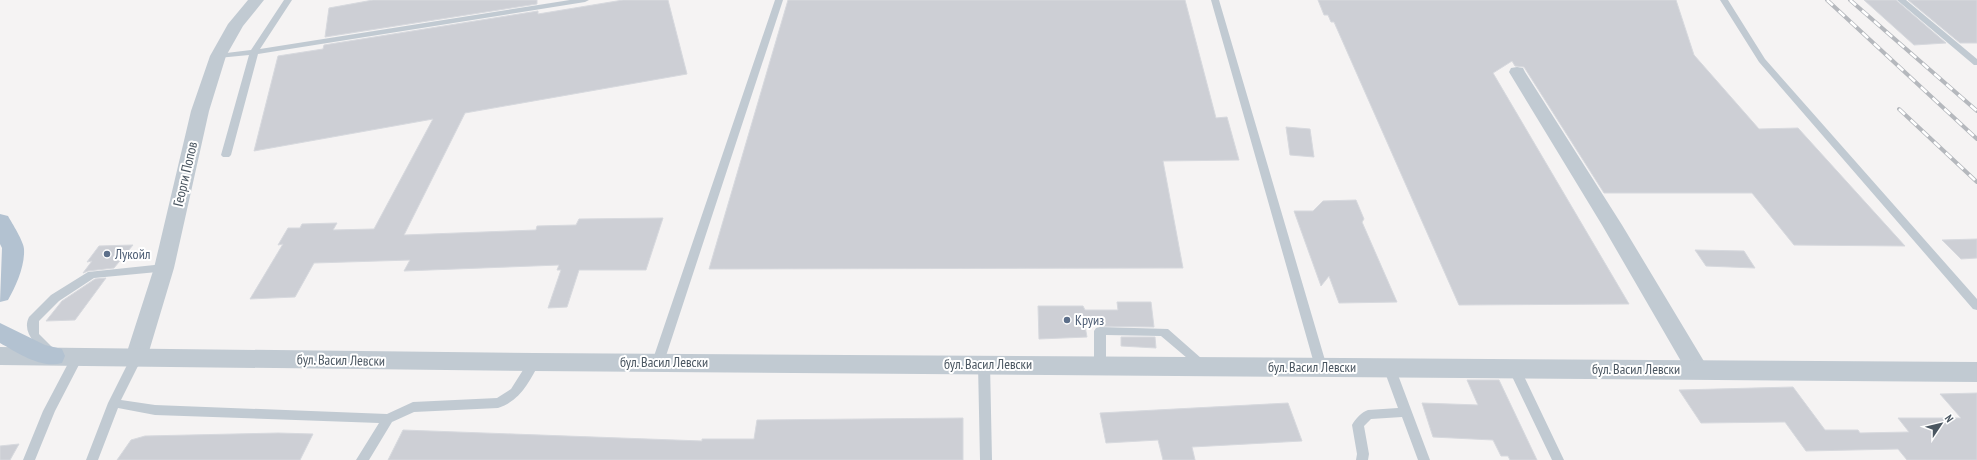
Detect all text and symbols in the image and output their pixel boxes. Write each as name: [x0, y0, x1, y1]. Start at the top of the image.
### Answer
street label: Георги Попов: [169, 140, 201, 208]
place label: Лукойл: [114, 245, 151, 263]
marker: Лукойл: [102, 249, 112, 259]
place label: Круиз: [1075, 311, 1104, 329]
marker: Круиз: [1062, 315, 1072, 325]
street label: бул. Васил Левски: [297, 350, 385, 370]
street label: бул. Васил Левски: [620, 353, 708, 371]
street label: бул. Васил Левски: [944, 355, 1032, 373]
street label: бул. Васил Левски: [1268, 358, 1356, 376]
street label: бул. Васил Левски: [1592, 360, 1680, 378]
north arrow: [1921, 404, 1961, 444]
text: N: [1942, 412, 1957, 425]

